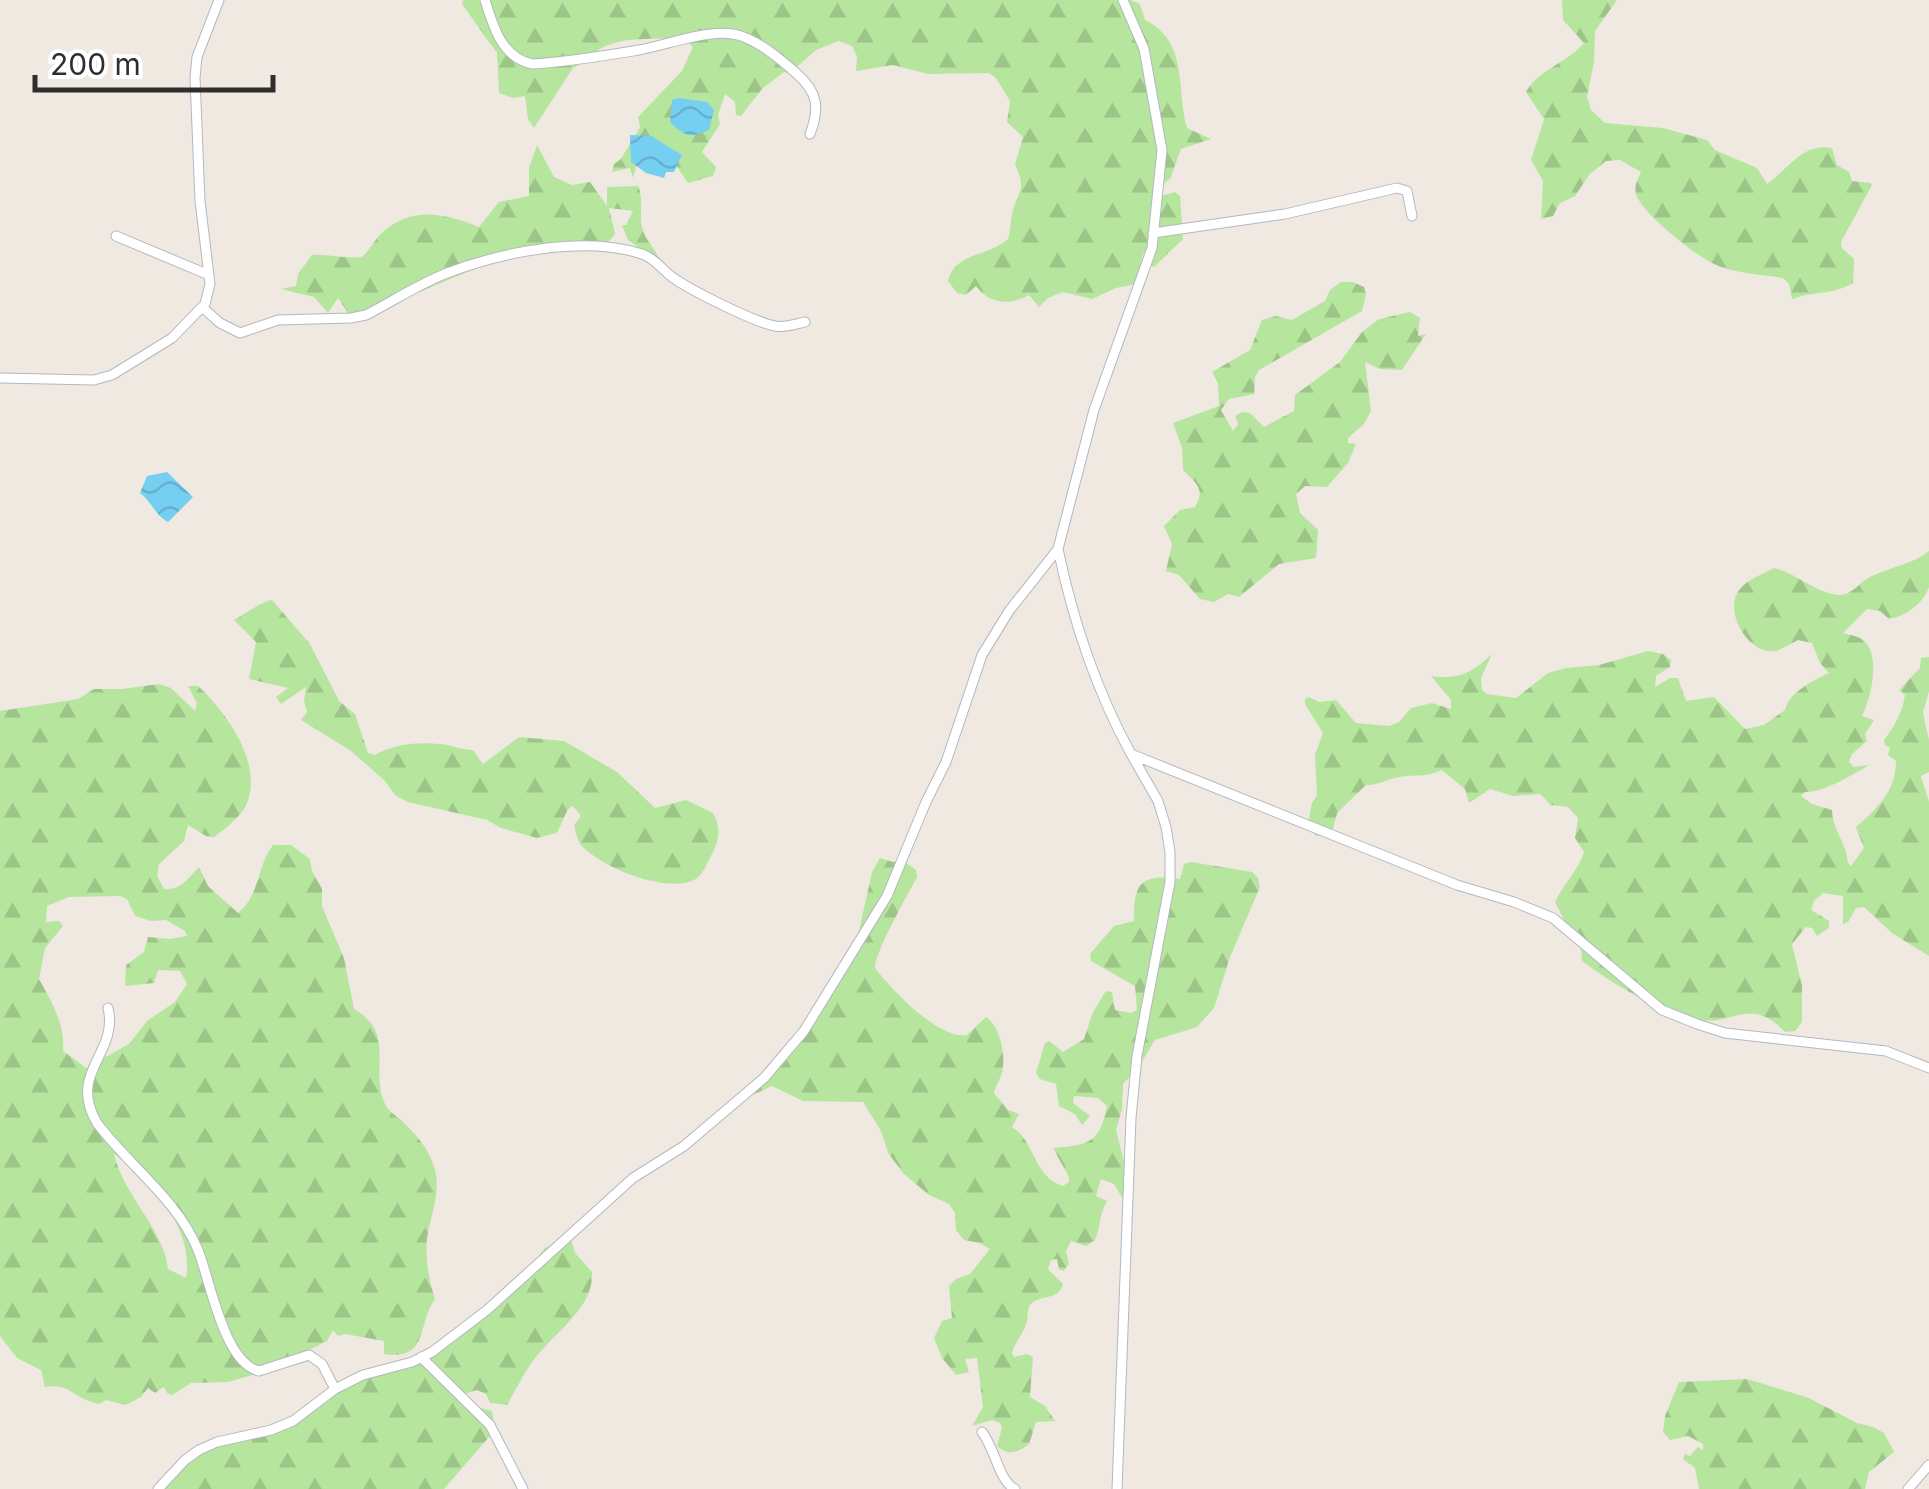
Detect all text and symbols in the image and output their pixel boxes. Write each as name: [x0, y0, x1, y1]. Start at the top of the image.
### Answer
scale bar: [35, 30, 272, 92]
text: 200 m: [50, 46, 141, 82]

